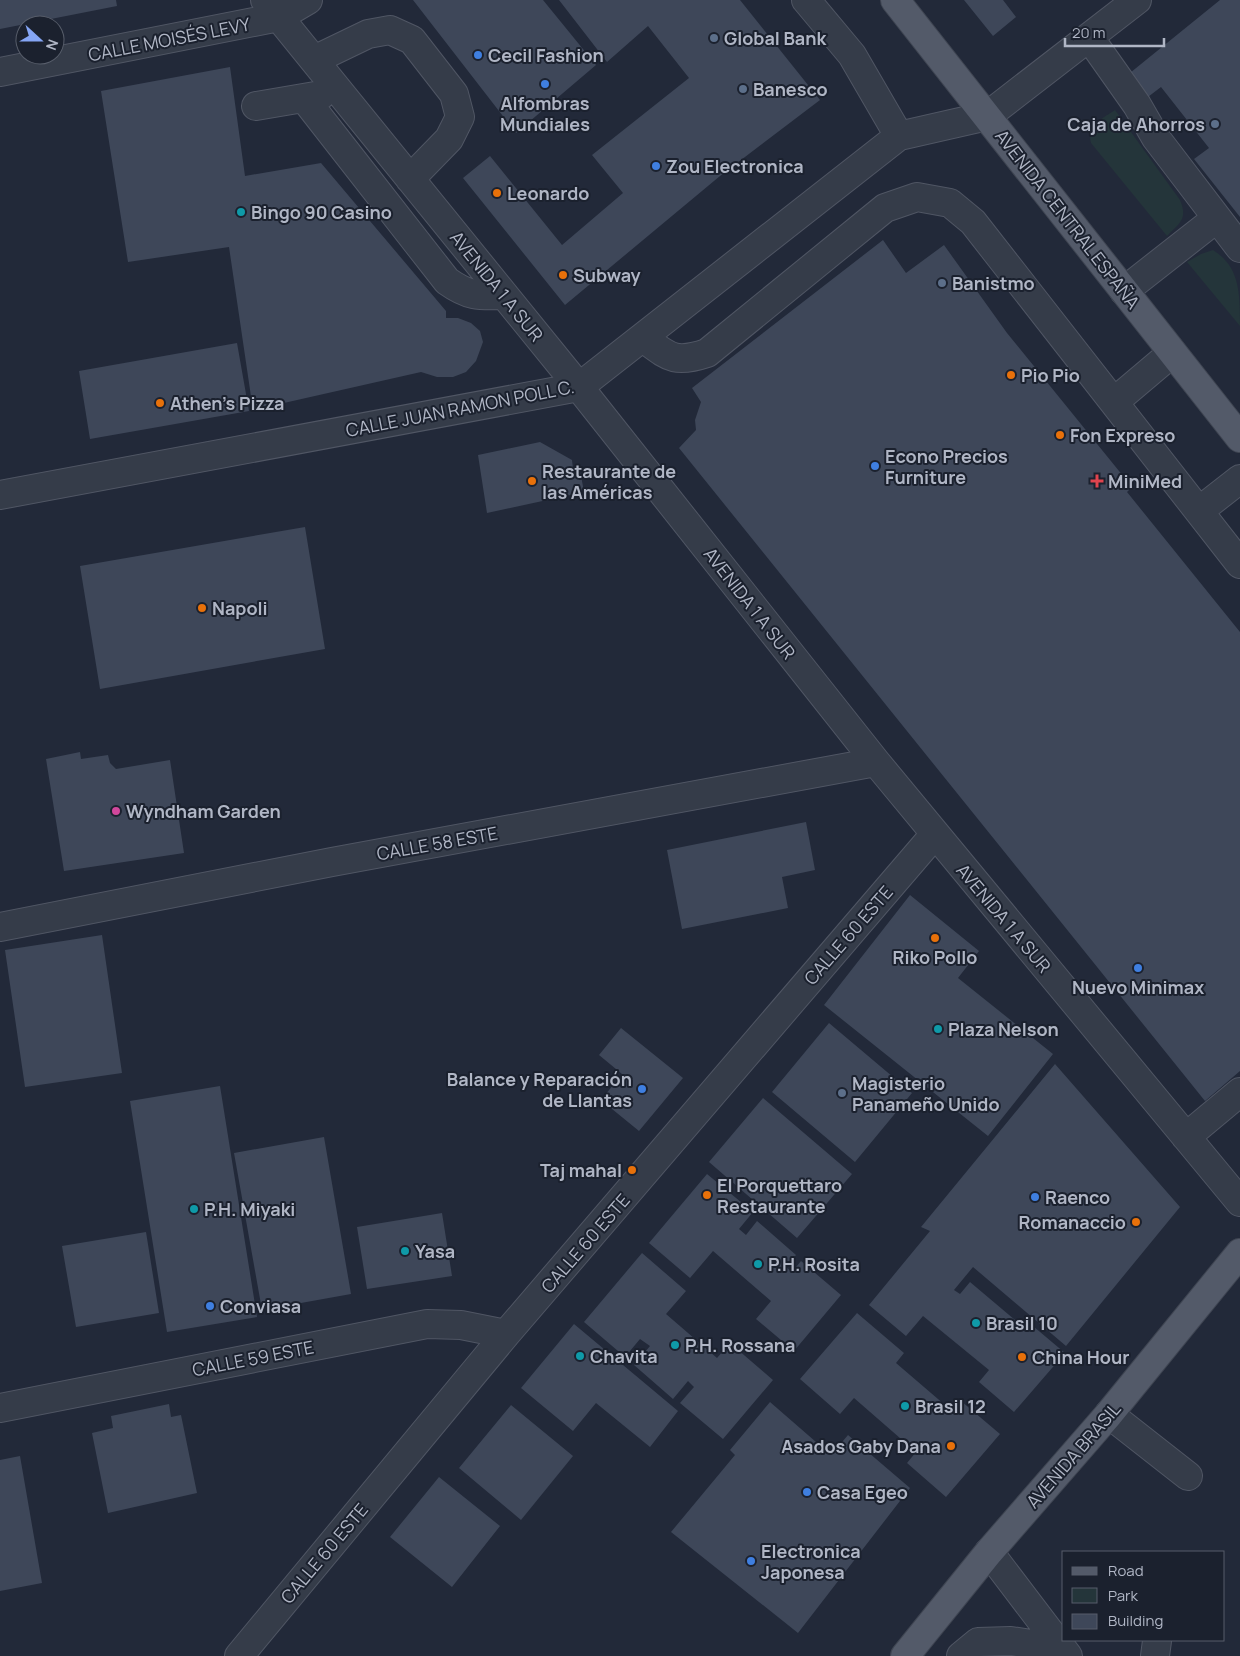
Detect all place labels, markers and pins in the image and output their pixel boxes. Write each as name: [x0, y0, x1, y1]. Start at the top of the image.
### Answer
place label: Global Bank: [724, 26, 827, 50]
marker: Global Bank: [708, 32, 720, 44]
place label: Cecil Fashion: [488, 43, 604, 67]
marker: Cecil Fashion: [472, 49, 484, 61]
place label: Banesco: [753, 77, 828, 101]
marker: Alfombras Mundiales: [539, 78, 551, 90]
marker: Banesco: [737, 83, 749, 95]
place label: Alfombras Mundiales: [500, 91, 590, 136]
place label: Caja de Ahorros: [1067, 112, 1205, 136]
marker: Caja de Ahorros: [1209, 118, 1221, 130]
place label: Zou Electronica: [666, 154, 804, 178]
marker: Zou Electronica: [650, 160, 662, 172]
place label: Leonardo: [507, 181, 589, 205]
marker: Leonardo: [491, 187, 503, 199]
place label: Bingo 90 Casino: [251, 200, 392, 224]
marker: Bingo 90 Casino: [235, 206, 247, 218]
place label: Subway: [573, 263, 641, 287]
marker: Subway: [557, 269, 569, 281]
place label: Banistmo: [952, 271, 1035, 295]
marker: Banistmo: [936, 277, 948, 289]
place label: Pio Pio: [1021, 363, 1080, 387]
marker: Pio Pio: [1005, 369, 1017, 381]
place label: Athen's Pizza: [170, 391, 284, 415]
marker: Athen's Pizza: [154, 397, 166, 409]
place label: Fon Expreso: [1070, 423, 1175, 447]
marker: Fon Expreso: [1054, 429, 1066, 441]
place label: Econo Precios Furniture: [885, 444, 1008, 489]
place label: Restaurante de las Américas: [542, 459, 676, 504]
marker: Econo Precios Furniture: [869, 460, 881, 472]
place label: MiniMed: [1108, 469, 1182, 493]
marker: MiniMed: [1090, 474, 1104, 488]
marker: Restaurante de las Américas: [526, 475, 538, 487]
place label: Napoli: [212, 596, 268, 620]
marker: Napoli: [196, 602, 208, 614]
place label: Wyndham Garden: [126, 799, 281, 823]
marker: Wyndham Garden: [110, 805, 122, 817]
marker: Riko Pollo: [929, 932, 941, 944]
place label: Riko Pollo: [893, 945, 977, 969]
marker: Nuevo Minimax: [1132, 962, 1144, 974]
place label: Nuevo Minimax: [1072, 975, 1204, 999]
place label: Plaza Nelson: [948, 1017, 1059, 1041]
marker: Plaza Nelson: [932, 1023, 944, 1035]
place label: Balance y Reparación de Llantas: [447, 1067, 632, 1112]
place label: Magisterio Panameño Unido: [852, 1071, 1000, 1116]
marker: Balance y Reparación de Llantas: [636, 1083, 648, 1095]
marker: Magisterio Panameño Unido: [836, 1087, 848, 1099]
place label: Taj mahal: [540, 1158, 622, 1182]
marker: Taj mahal: [626, 1164, 638, 1176]
place label: El Porquettaro Restaurante: [717, 1173, 842, 1218]
place label: Raenco: [1045, 1185, 1110, 1209]
marker: El Porquettaro Restaurante: [701, 1189, 713, 1201]
marker: Raenco: [1029, 1191, 1041, 1203]
place label: P.H. Miyaki: [204, 1197, 295, 1221]
marker: P.H. Miyaki: [188, 1203, 200, 1215]
place label: Romanaccio: [1018, 1210, 1126, 1234]
marker: Romanaccio: [1130, 1216, 1142, 1228]
place label: Yasa: [415, 1239, 455, 1263]
marker: Yasa: [399, 1245, 411, 1257]
place label: P.H. Rosita: [768, 1252, 860, 1276]
marker: P.H. Rosita: [752, 1258, 764, 1270]
place label: Conviasa: [220, 1294, 301, 1318]
marker: Conviasa: [204, 1300, 216, 1312]
place label: Brasil 10: [986, 1311, 1058, 1335]
marker: Brasil 10: [970, 1317, 982, 1329]
place label: P.H. Rossana: [685, 1333, 795, 1357]
marker: P.H. Rossana: [669, 1339, 681, 1351]
place label: Chavita: [590, 1344, 658, 1368]
place label: China Hour: [1032, 1345, 1129, 1369]
marker: Chavita: [574, 1350, 586, 1362]
marker: China Hour: [1016, 1351, 1028, 1363]
place label: Brasil 12: [915, 1394, 986, 1418]
marker: Brasil 12: [899, 1400, 911, 1412]
place label: Asados Gaby Dana: [781, 1434, 941, 1458]
marker: Asados Gaby Dana: [945, 1440, 957, 1452]
place label: Casa Egeo: [817, 1480, 908, 1504]
marker: Casa Egeo: [801, 1486, 813, 1498]
place label: Electronica Japonesa: [761, 1539, 861, 1584]
marker: Electronica Japonesa: [745, 1555, 757, 1567]

